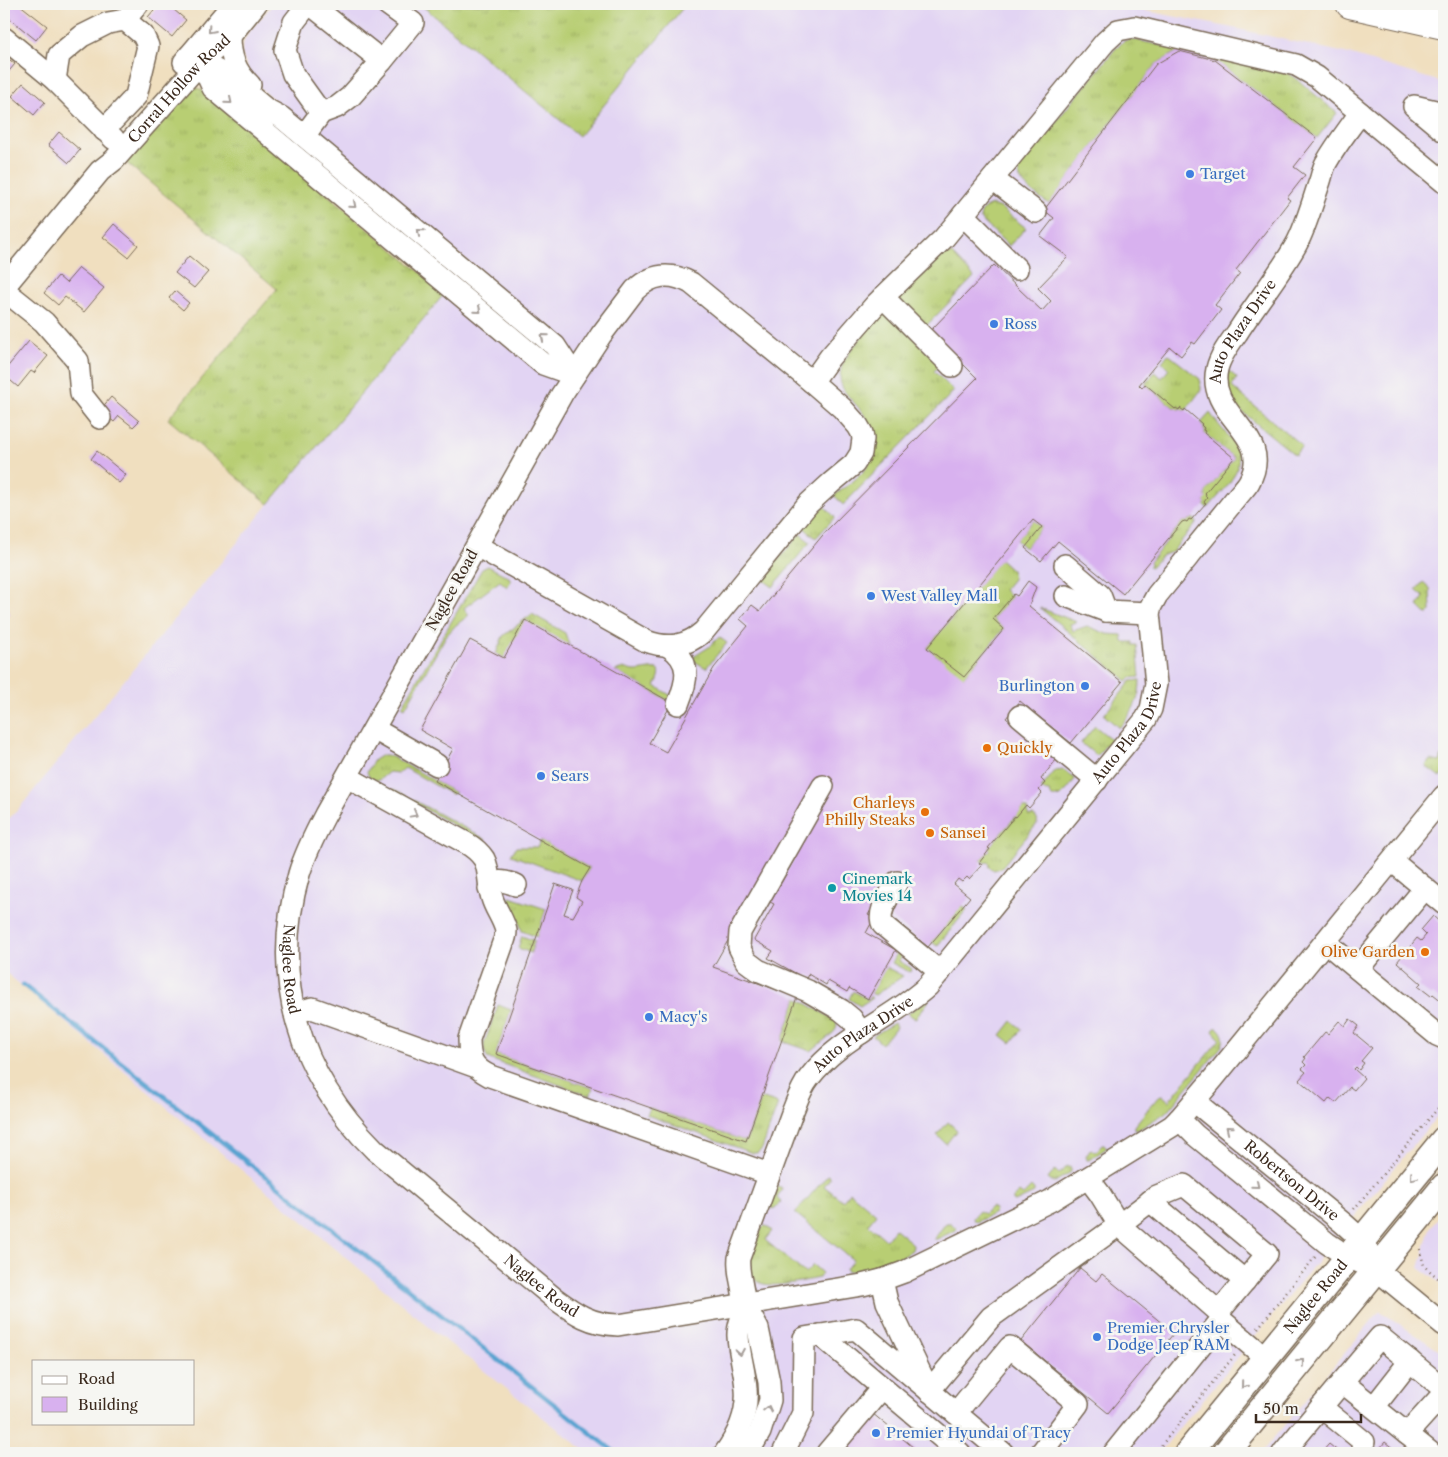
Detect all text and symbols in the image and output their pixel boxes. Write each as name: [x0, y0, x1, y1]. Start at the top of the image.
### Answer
one-way arrow: [208, 25, 217, 34]
street label: Corral Hollow Road: [123, 30, 234, 147]
one-way arrow: [223, 95, 232, 103]
place label: Target: [1200, 164, 1246, 183]
marker: Target: [1184, 168, 1196, 180]
one-way arrow: [348, 200, 357, 209]
one-way arrow: [416, 229, 425, 238]
street label: Auto Plaza Drive: [1206, 275, 1280, 385]
one-way arrow: [472, 304, 481, 312]
place label: Ross: [1004, 314, 1037, 333]
marker: Ross: [988, 318, 1000, 330]
one-way arrow: [541, 334, 550, 342]
street label: Naglee Road: [421, 546, 482, 634]
place label: West Valley Mall: [880, 586, 998, 605]
marker: West Valley Mall: [865, 590, 877, 602]
place label: Burlington: [999, 676, 1076, 695]
marker: Burlington: [1079, 680, 1091, 692]
street label: Auto Plaza Drive: [1087, 680, 1165, 788]
place label: Quickly: [997, 738, 1053, 757]
marker: Quickly: [981, 742, 993, 754]
place label: Sears: [551, 766, 589, 785]
marker: Sears: [535, 770, 547, 782]
place label: Charleys Philly Steaks: [825, 793, 915, 829]
marker: Charleys Philly Steaks: [919, 806, 931, 818]
one-way arrow: [409, 808, 418, 818]
place label: Sansei: [940, 823, 986, 842]
marker: Sansei: [924, 827, 936, 839]
place label: Cinemark Movies 14: [842, 869, 914, 905]
marker: Cinemark Movies 14: [826, 882, 838, 894]
street label: Naglee Road: [278, 924, 304, 1016]
place label: Olive Garden: [1321, 942, 1416, 961]
marker: Olive Garden: [1419, 946, 1431, 958]
street label: Auto Plaza Drive: [808, 991, 917, 1077]
place label: Macy's: [659, 1007, 708, 1026]
marker: Macy's: [643, 1011, 655, 1023]
one-way arrow: [1225, 1126, 1234, 1135]
street label: Robertson Drive: [1240, 1136, 1343, 1225]
one-way arrow: [1410, 1172, 1419, 1181]
one-way arrow: [1250, 1179, 1259, 1187]
street label: Naglee Road: [500, 1250, 582, 1321]
street label: Naglee Road: [1280, 1255, 1351, 1337]
place label: Premier Chrysler Dodge Jeep RAM: [1107, 1318, 1230, 1354]
marker: Premier Chrysler Dodge Jeep RAM: [1091, 1331, 1103, 1343]
one-way arrow: [735, 1348, 745, 1356]
one-way arrow: [1296, 1358, 1305, 1367]
legend: [32, 1360, 195, 1424]
text: Road: [78, 1369, 115, 1388]
one-way arrow: [1241, 1379, 1250, 1388]
scale bar: [1256, 1392, 1360, 1424]
text: Building: [78, 1395, 138, 1414]
text: 50 m: [1263, 1399, 1299, 1418]
one-way arrow: [762, 1405, 773, 1413]
place label: Premier Hyundai of Tracy: [886, 1423, 1072, 1442]
marker: Premier Hyundai of Tracy: [870, 1427, 882, 1439]

